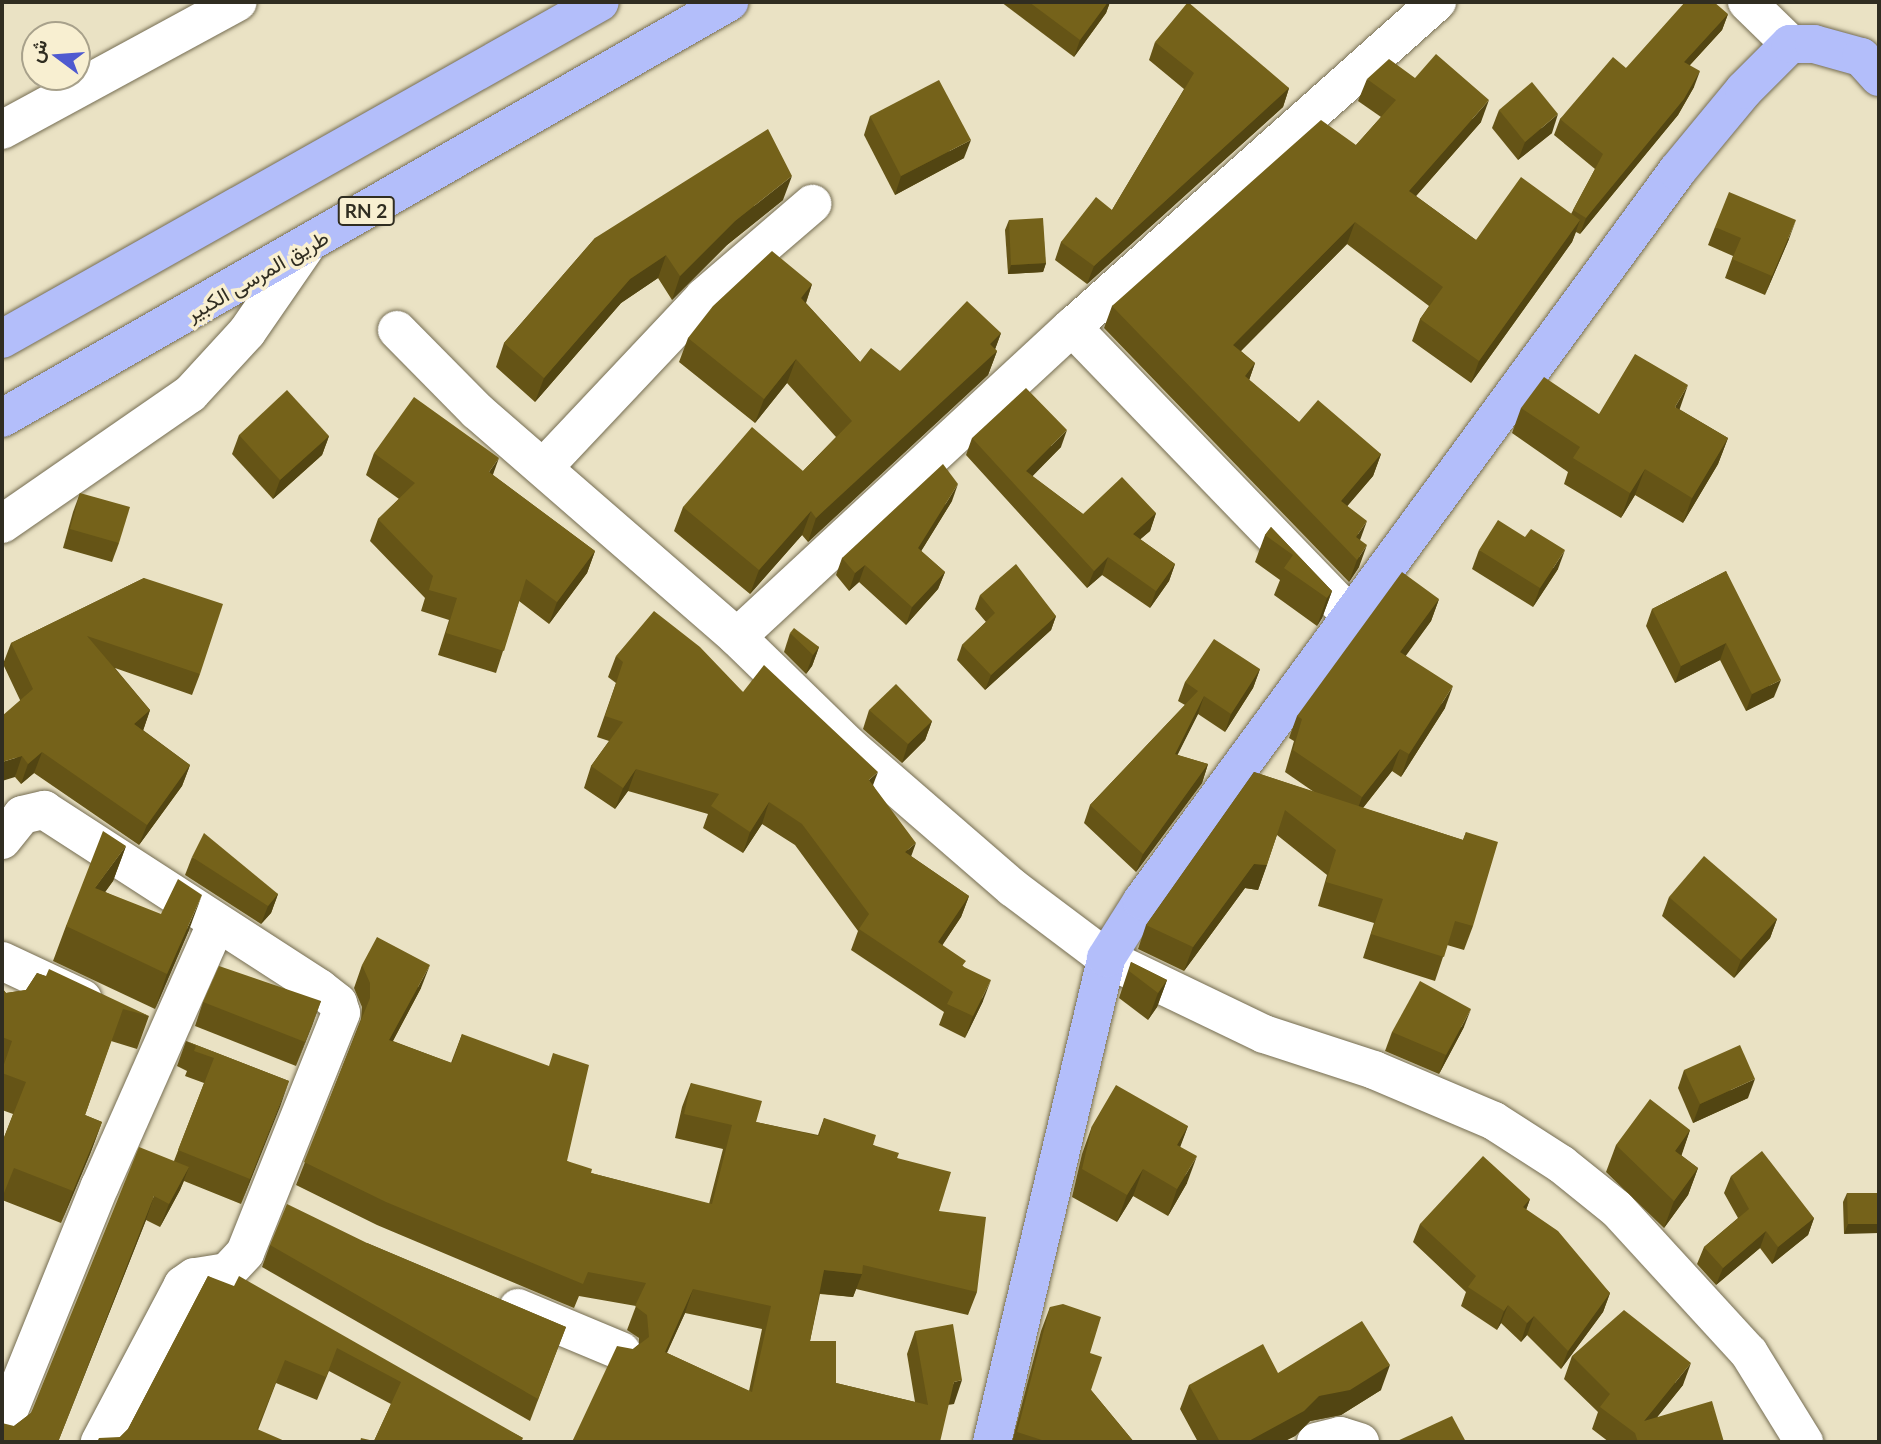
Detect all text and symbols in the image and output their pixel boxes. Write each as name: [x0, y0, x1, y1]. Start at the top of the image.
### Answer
north arrow: [21, 21, 91, 91]
text: ش: [23, 36, 51, 65]
road number: RN 2: [336, 196, 396, 226]
street label: طريق المرسى الكبير: [181, 224, 333, 326]

